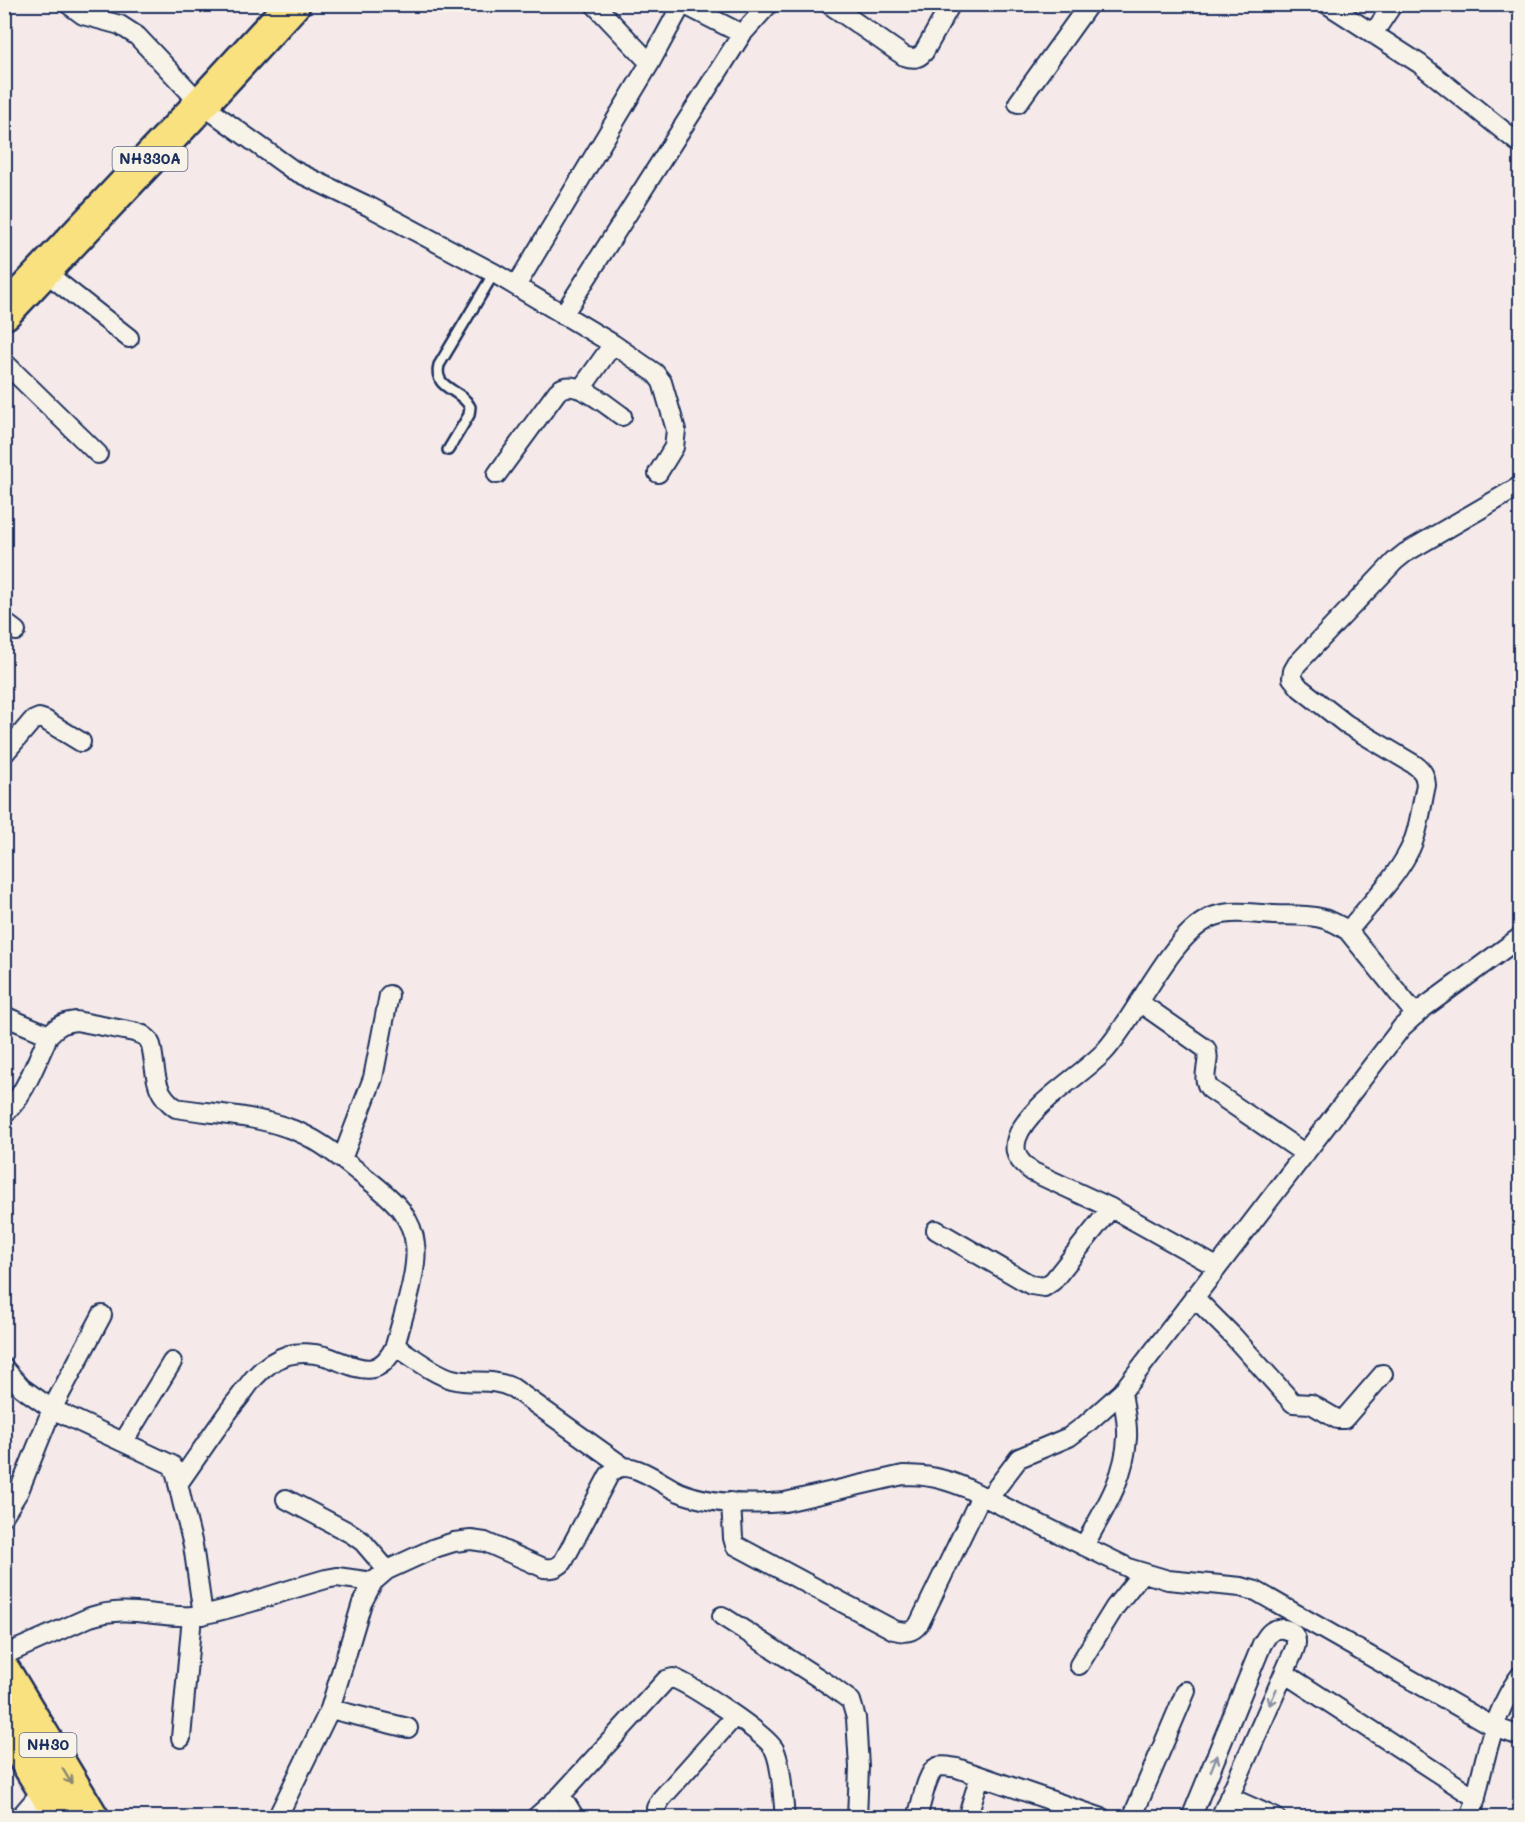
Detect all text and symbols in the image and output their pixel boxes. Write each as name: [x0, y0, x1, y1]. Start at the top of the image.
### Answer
road number: NH330A: [112, 147, 188, 171]
one-way arrow: [1267, 1687, 1279, 1705]
road number: NH30: [20, 1733, 76, 1757]
one-way arrow: [1209, 1755, 1220, 1773]
one-way arrow: [61, 1767, 73, 1784]

